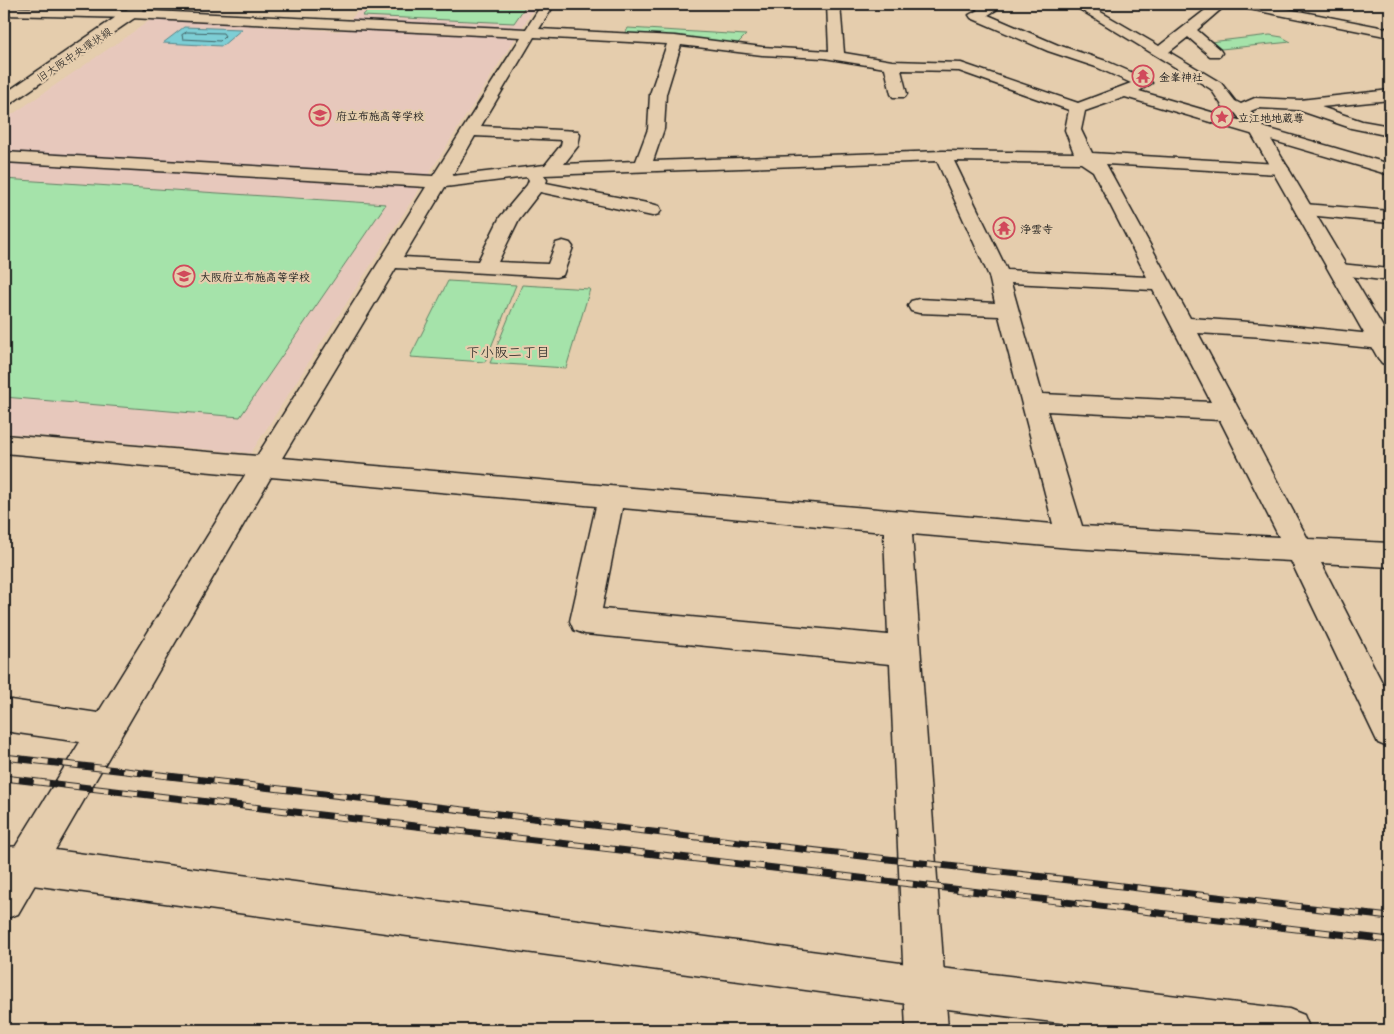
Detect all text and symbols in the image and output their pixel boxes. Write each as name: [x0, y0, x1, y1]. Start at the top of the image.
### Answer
street label: 旧大阪中央環状線: [33, 22, 115, 86]
temple icon: 金峯神社: [1131, 64, 1155, 88]
place label: 金峯神社: [1159, 68, 1203, 85]
school or university icon: 府立布施高等学校: [308, 103, 332, 127]
place icon: 立江地地蔵尊: [1210, 105, 1234, 129]
place label: 府立布施高等学校: [336, 107, 424, 124]
place label: 立江地地蔵尊: [1238, 109, 1304, 126]
temple icon: 浄雲寺: [992, 216, 1016, 240]
place label: 浄雲寺: [1020, 220, 1053, 237]
school or university icon: 大阪府立布施高等学校: [172, 264, 196, 288]
place label: 大阪府立布施高等学校: [200, 268, 310, 285]
district label: 下小阪二丁目: [466, 341, 550, 362]

